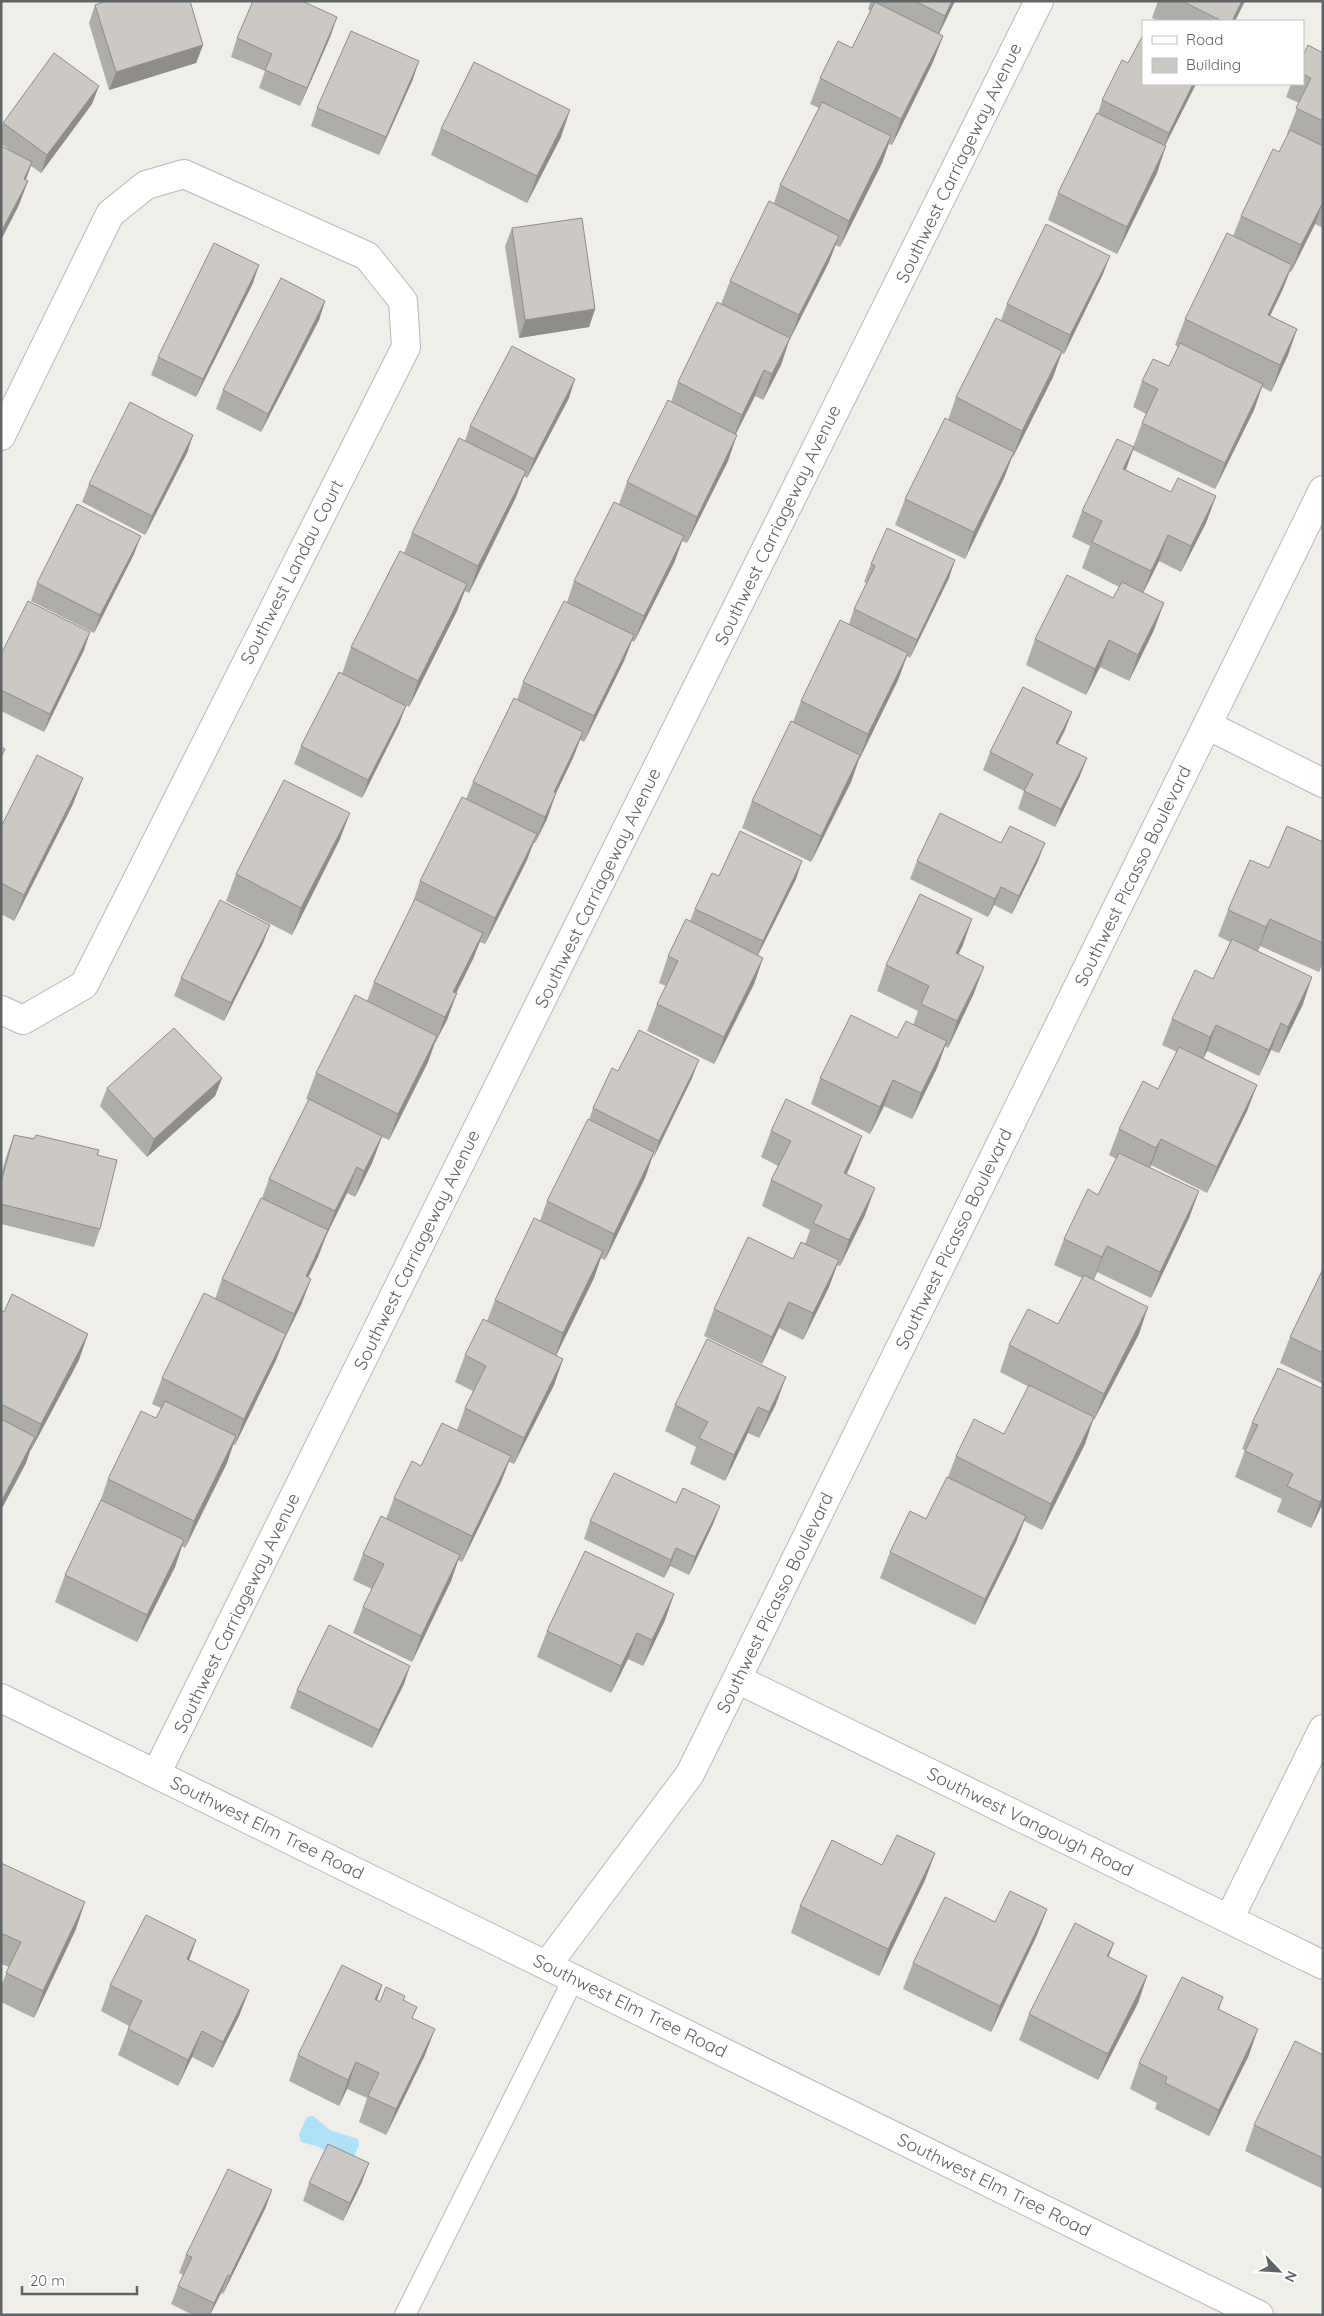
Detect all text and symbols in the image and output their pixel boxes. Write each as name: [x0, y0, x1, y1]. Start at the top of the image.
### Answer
legend: [1142, 20, 1304, 85]
text: Road: [1186, 30, 1223, 49]
street label: Southwest Carriageway Avenue: [890, 39, 1027, 287]
text: Building: [1186, 55, 1241, 74]
street label: Southwest Carriageway Avenue: [709, 401, 846, 649]
street label: Southwest Landau Court: [235, 476, 348, 668]
street label: Southwest Picasso Boulevard: [1069, 762, 1196, 990]
street label: Southwest Carriageway Avenue: [529, 764, 666, 1012]
street label: Southwest Picasso Boulevard: [890, 1125, 1017, 1353]
street label: Southwest Carriageway Avenue: [348, 1126, 485, 1374]
street label: Southwest Carriageway Avenue: [168, 1489, 305, 1737]
street label: Southwest Picasso Boulevard: [711, 1489, 838, 1717]
street label: Southwest Vangough Road: [923, 1762, 1137, 1882]
street label: Southwest Elm Tree Road: [167, 1771, 368, 1884]
street label: Southwest Elm Tree Road: [530, 1949, 731, 2062]
street label: Southwest Elm Tree Road: [894, 2128, 1095, 2241]
north arrow: [1254, 2246, 1304, 2296]
scale bar: [22, 2264, 138, 2296]
text: N: [1280, 2268, 1301, 2285]
text: 20 m: [30, 2271, 65, 2290]

